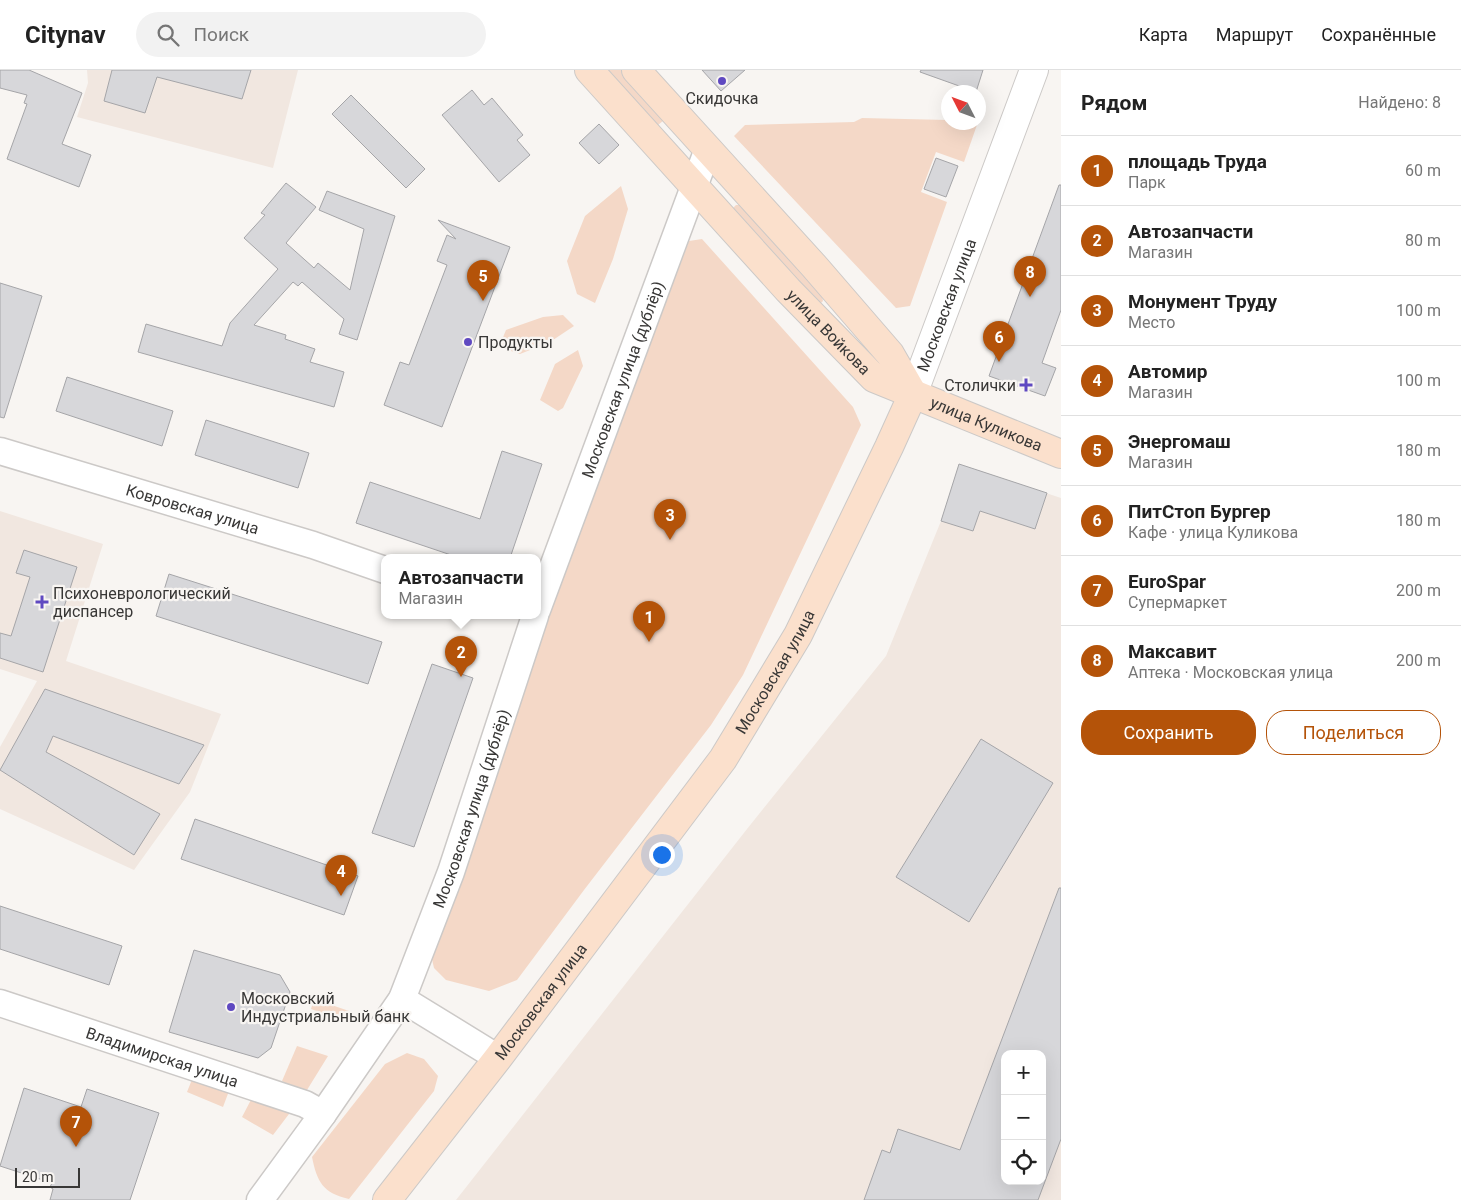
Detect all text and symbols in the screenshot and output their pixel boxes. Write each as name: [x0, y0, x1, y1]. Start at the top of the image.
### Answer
search box: [136, 12, 486, 57]
text: Citynav: [25, 21, 106, 49]
icon: search: [154, 21, 182, 49]
text: Поиск: [194, 23, 249, 46]
text: Карта: [1139, 24, 1188, 45]
text: Маршрут: [1216, 24, 1293, 45]
text: Сохранённые: [1321, 24, 1436, 45]
marker: Скидочка: [716, 75, 728, 87]
north arrow: [941, 85, 986, 130]
place label: Скидочка: [685, 89, 759, 108]
text: Рядом: [1081, 91, 1147, 115]
text: Найдено: 8: [1358, 93, 1441, 112]
text: площадь Труда: [1128, 150, 1267, 173]
text: 1: [1092, 161, 1102, 180]
text: 60 m: [1405, 161, 1441, 180]
text: Парк: [1128, 173, 1166, 192]
text: Автозапчасти: [1128, 220, 1253, 243]
text: 2: [1092, 231, 1102, 250]
text: 80 m: [1405, 231, 1441, 250]
street label: Московская улица: [913, 236, 980, 374]
text: Магазин: [1128, 243, 1193, 262]
pin: 8: [1014, 256, 1046, 297]
pin: 5: [467, 260, 499, 301]
street label: Московская улица (дублёр): [577, 278, 668, 480]
street label: улица Войкова: [783, 285, 875, 378]
text: Монумент Труду: [1128, 290, 1277, 313]
text: 3: [1092, 301, 1102, 320]
text: 100 m: [1396, 301, 1441, 320]
text: Место: [1128, 313, 1175, 332]
pin: 6: [983, 321, 1015, 362]
place label: Продукты: [478, 333, 553, 352]
marker: Продукты: [462, 336, 474, 348]
text: Автомир: [1128, 360, 1207, 383]
text: 4: [1092, 371, 1102, 390]
text: 100 m: [1396, 371, 1441, 390]
place label: Столички: [944, 376, 1016, 395]
marker: Столички: [1020, 379, 1032, 391]
text: Магазин: [1128, 383, 1193, 402]
street label: улица Куликова: [928, 392, 1045, 455]
text: Энергомаш: [1128, 430, 1231, 453]
text: 5: [1092, 441, 1102, 460]
text: 180 m: [1396, 441, 1441, 460]
text: Магазин: [1128, 453, 1193, 472]
street label: Ковровская улица: [124, 480, 261, 538]
pin: 3: [654, 499, 686, 540]
text: ПитСтоп Бургер: [1128, 500, 1271, 523]
text: 6: [1092, 511, 1102, 530]
text: 180 m: [1396, 511, 1441, 530]
text: Кафе · улица Куликова: [1128, 523, 1298, 542]
popup: [381, 554, 541, 619]
text: Автозапчасти: [398, 566, 524, 589]
text: EuroSpar: [1128, 570, 1206, 593]
text: 7: [1092, 581, 1102, 600]
text: 200 m: [1396, 581, 1441, 600]
place label: Психоневрологический диспансер: [53, 584, 231, 621]
text: Магазин: [398, 589, 463, 608]
text: Супермаркет: [1128, 593, 1227, 612]
marker: Психоневрологический диспансер: [35, 595, 49, 609]
pin: 1: [633, 601, 665, 642]
street label: Московская улица: [731, 607, 818, 737]
pin: 2: [445, 636, 477, 677]
text: Максавит: [1128, 640, 1217, 663]
text: 8: [1092, 651, 1102, 670]
text: 200 m: [1396, 651, 1441, 670]
text: Аптека · Московская улица: [1128, 663, 1333, 682]
street label: Московская улица (дублёр): [429, 707, 513, 910]
button: Сохранить: [1081, 710, 1256, 755]
button: Поделиться: [1266, 710, 1441, 755]
your location: [649, 842, 675, 868]
pin: 4: [325, 855, 357, 896]
street label: Московская улица: [491, 940, 590, 1063]
place label: Московский Индустриальный банк: [241, 989, 410, 1026]
marker: Московский Индустриальный банк: [225, 1001, 237, 1013]
street label: Владимирская улица: [84, 1023, 241, 1091]
map controls: [1001, 1050, 1046, 1185]
button: +: [1001, 1050, 1046, 1095]
button: −: [1001, 1095, 1046, 1140]
pin: 7: [60, 1106, 92, 1147]
button: locate: [1001, 1140, 1046, 1185]
scale bar: [15, 1165, 80, 1188]
text: 20 m: [22, 1169, 54, 1185]

